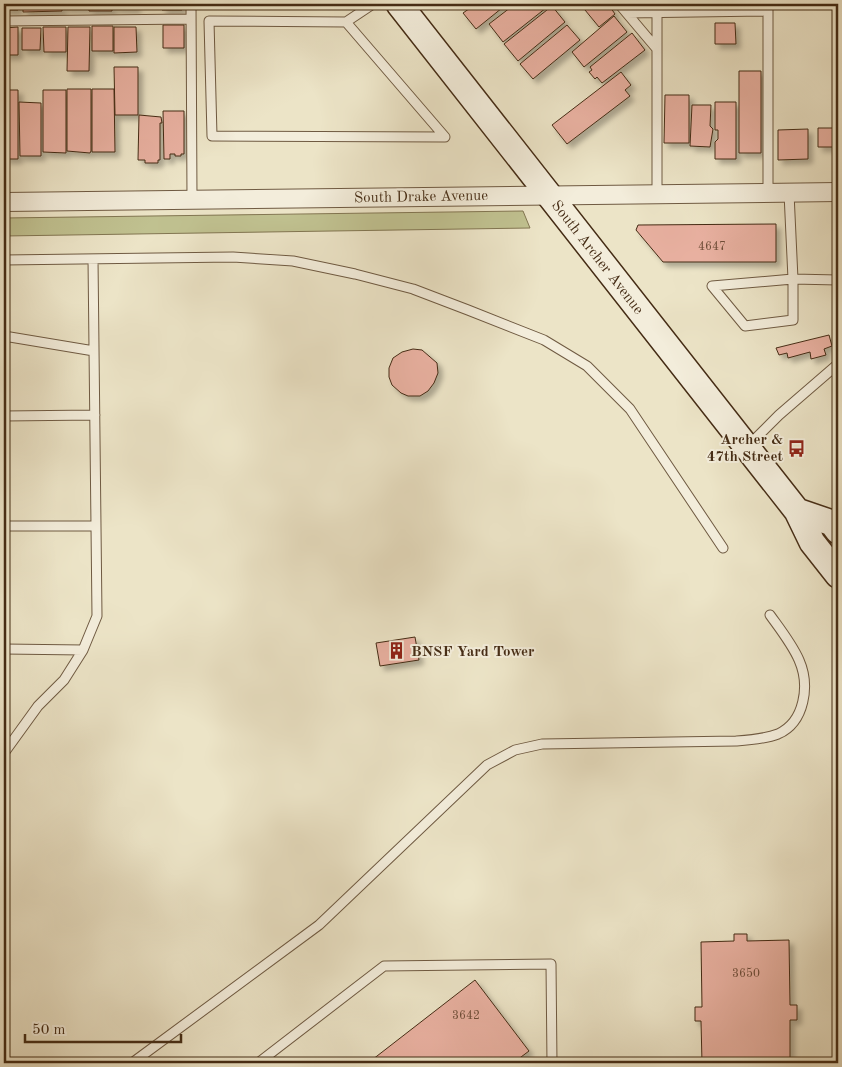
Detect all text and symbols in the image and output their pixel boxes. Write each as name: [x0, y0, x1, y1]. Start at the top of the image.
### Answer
street label: South Drake Avenue: [354, 189, 488, 206]
street label: South Archer Avenue: [548, 198, 646, 318]
house number: 4647: [698, 241, 726, 253]
place label: Archer & 47th Street: [707, 433, 784, 465]
bus stop icon: Archer & 47th Street: [787, 438, 807, 458]
building icon: BNSF Yard Tower: [387, 641, 407, 661]
place label: BNSF Yard Tower: [411, 645, 535, 660]
house number: 3650: [732, 967, 760, 980]
house number: 3642: [452, 1010, 480, 1022]
scale bar: [25, 1012, 181, 1044]
text: 50 m: [32, 1023, 66, 1038]

